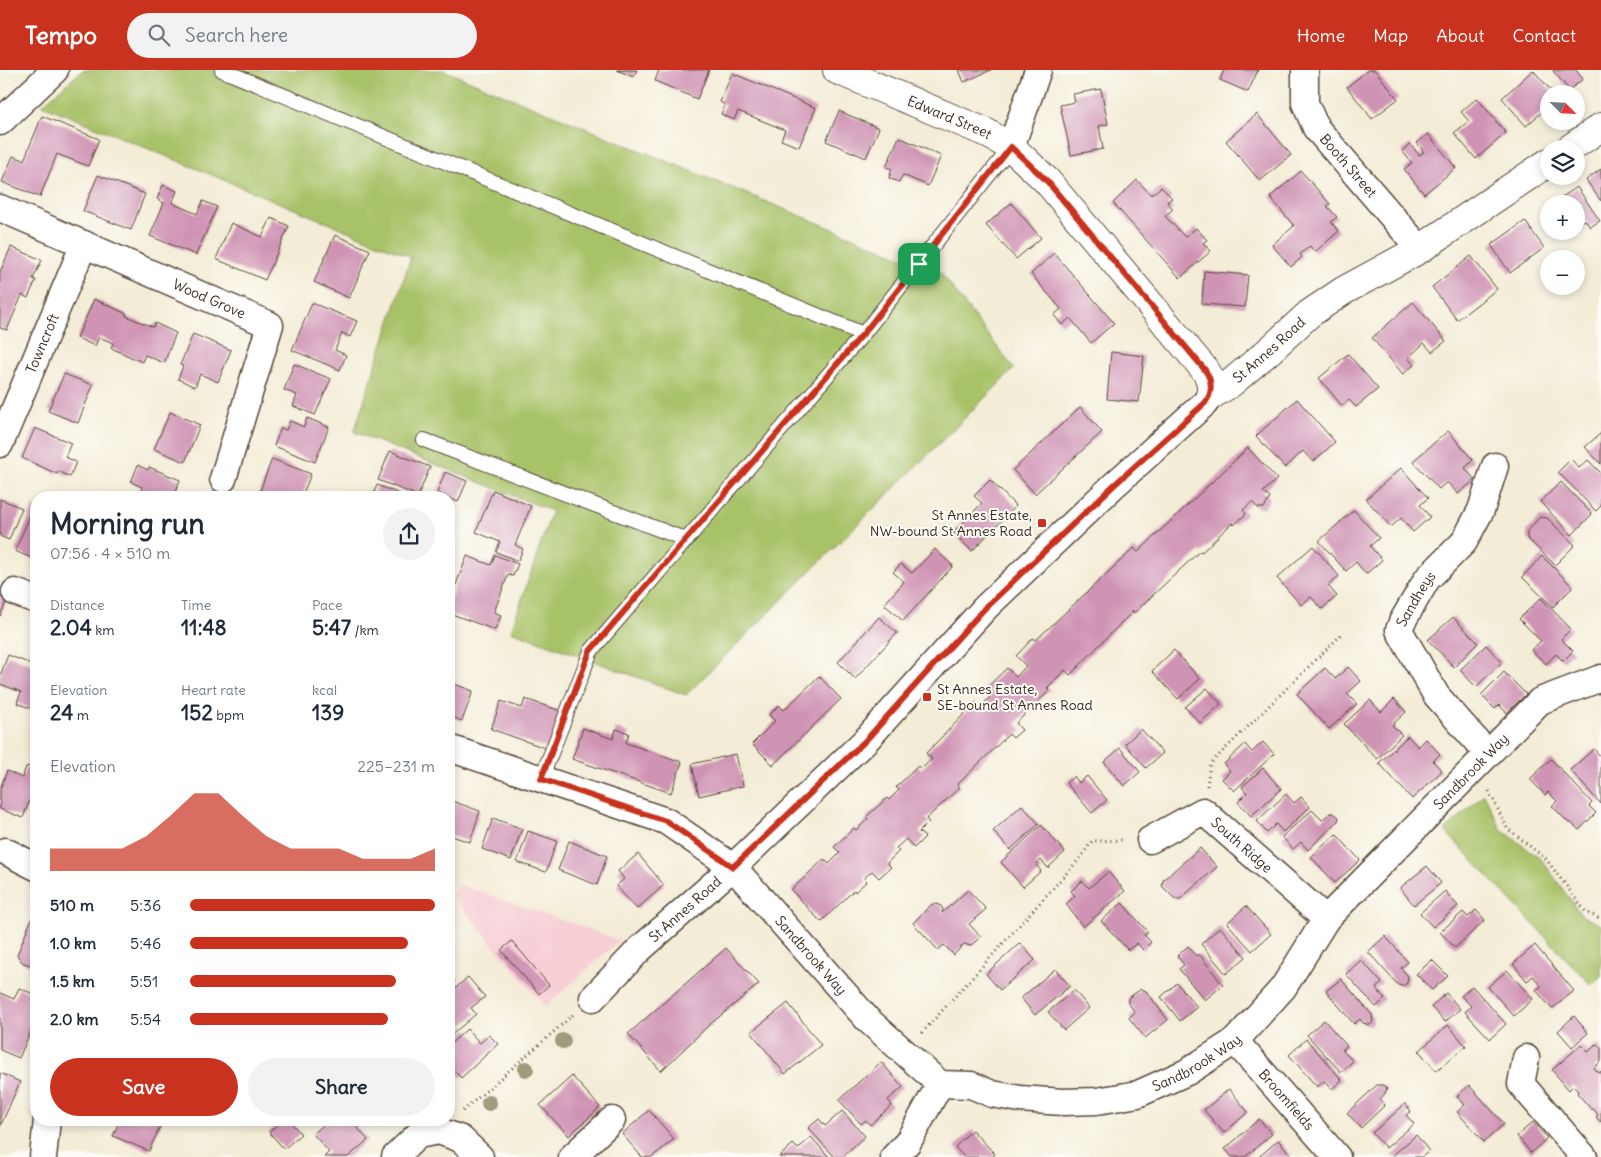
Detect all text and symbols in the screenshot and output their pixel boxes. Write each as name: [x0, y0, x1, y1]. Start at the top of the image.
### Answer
search box: [127, 13, 477, 58]
text: Tempo: [25, 20, 97, 50]
icon: search: [145, 21, 173, 49]
text: Search here: [185, 23, 288, 47]
text: Home: [1297, 24, 1345, 47]
text: Map: [1373, 24, 1408, 47]
text: About: [1436, 24, 1484, 47]
text: Contact: [1512, 24, 1576, 47]
north arrow: [1540, 85, 1585, 130]
map controls: [1540, 85, 1585, 295]
street label: Edward Street: [905, 91, 995, 143]
street label: Booth Street: [1316, 130, 1381, 201]
button: layers: [1540, 140, 1585, 185]
button: +: [1540, 195, 1585, 240]
pin: [898, 243, 940, 285]
icon: arrive: [905, 250, 933, 278]
button: −: [1540, 250, 1585, 295]
street label: Wood Grove: [170, 275, 248, 322]
street label: Towncroft: [22, 311, 63, 376]
street label: St Annes Road: [1229, 313, 1309, 387]
text: Morning run: [50, 506, 205, 542]
place label: St Annes Estate, NW-bound St Annes Road: [870, 506, 1032, 540]
button: share: [383, 508, 435, 560]
marker: St Annes Estate, NW-bound St Annes Road: [1036, 517, 1048, 529]
text: 07:56 · 4 × 510 m: [50, 543, 170, 563]
street label: Sandheys: [1392, 567, 1439, 629]
text: Distance: [50, 596, 105, 614]
text: Time: [181, 596, 211, 614]
text: Pace: [312, 596, 342, 614]
text: 2.04: [50, 614, 92, 641]
text: 11:48: [181, 614, 227, 641]
text: 5:47: [312, 614, 351, 641]
text: km: [92, 621, 115, 639]
text: /km: [351, 621, 379, 639]
place label: St Annes Estate, SE-bound St Annes Road: [937, 680, 1093, 714]
text: Elevation: [50, 681, 107, 699]
text: Heart rate: [181, 681, 246, 699]
text: kcal: [312, 681, 337, 699]
marker: St Annes Estate, SE-bound St Annes Road: [921, 691, 933, 703]
text: 24: [50, 699, 73, 726]
text: 152: [181, 699, 213, 726]
text: 139: [312, 699, 344, 726]
text: m: [73, 706, 89, 724]
text: bpm: [213, 706, 244, 724]
street label: Sandbrook Way: [1429, 730, 1512, 813]
text: Elevation: [50, 756, 116, 776]
text: 225–231 m: [357, 756, 435, 776]
street label: South Ridge: [1207, 813, 1276, 877]
street label: St Annes Road: [645, 872, 725, 946]
text: 510 m: [50, 895, 94, 915]
text: 5:36: [130, 895, 161, 915]
street label: Sandbrook Way: [771, 912, 851, 999]
text: 1.0 km: [50, 933, 96, 953]
text: 5:46: [130, 933, 161, 953]
text: 1.5 km: [50, 971, 95, 991]
text: 5:51: [130, 971, 158, 991]
text: 2.0 km: [50, 1009, 99, 1029]
text: 5:54: [130, 1009, 161, 1029]
street label: Sandbrook Way: [1149, 1031, 1245, 1095]
button: Save: [50, 1058, 238, 1116]
button: Share: [248, 1058, 435, 1116]
street label: Broomfields: [1255, 1065, 1318, 1134]

